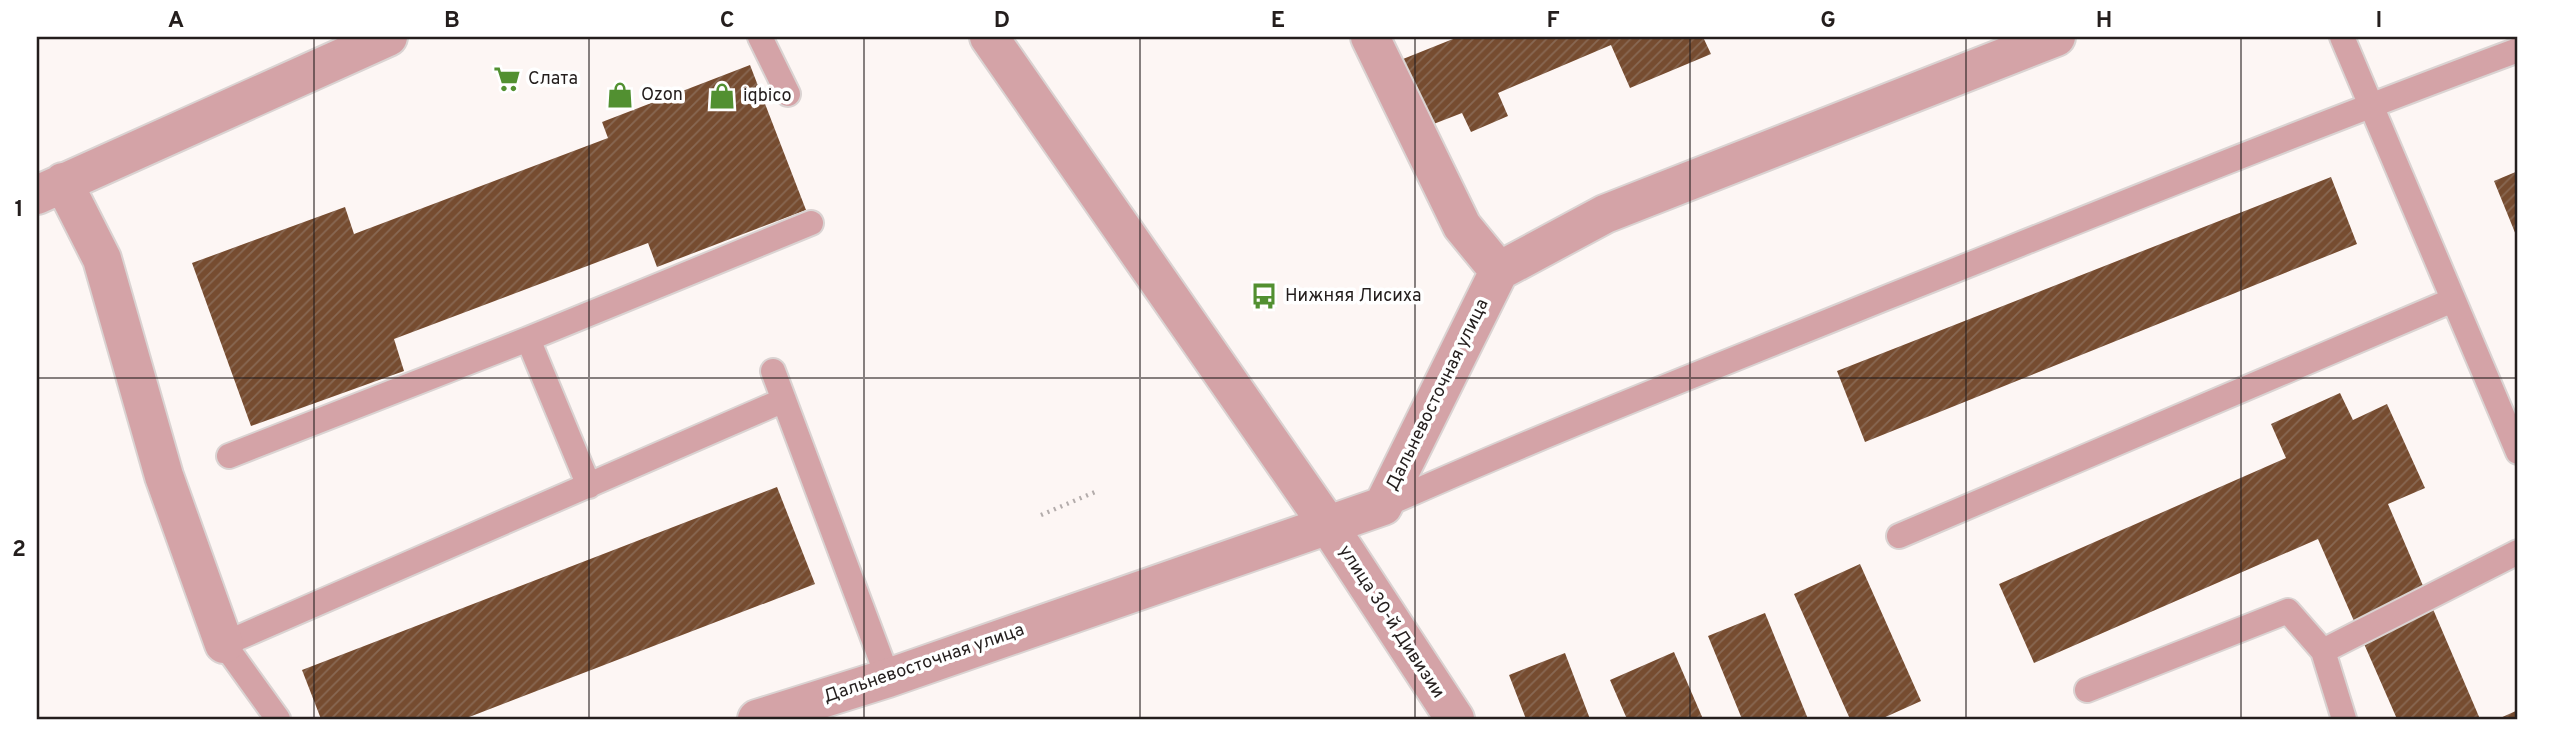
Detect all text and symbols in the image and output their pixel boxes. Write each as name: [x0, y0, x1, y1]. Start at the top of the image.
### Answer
text: A: [168, 7, 184, 36]
text: B: [444, 7, 460, 36]
text: C: [720, 7, 734, 36]
text: D: [994, 7, 1010, 36]
text: E: [1271, 7, 1285, 36]
text: F: [1546, 7, 1560, 36]
text: G: [1820, 7, 1836, 36]
text: H: [2096, 7, 2112, 36]
text: I: [2376, 7, 2382, 36]
supermarket icon: Слата: [492, 64, 522, 94]
place label: Слата: [528, 68, 578, 91]
shop icon: Ozon: [605, 80, 635, 110]
shop icon: iqbico: [707, 81, 737, 111]
place label: Ozon: [641, 84, 683, 107]
place label: iqbico: [743, 85, 792, 108]
text: 1: [14, 196, 24, 225]
bus stop icon: Нижняя Лисиха: [1249, 281, 1279, 311]
place label: Нижняя Лисиха: [1285, 285, 1422, 308]
street label: Дальневосточная улица: [1381, 295, 1495, 495]
text: 2: [12, 536, 26, 565]
street label: улица 30-й Дивизии: [1333, 541, 1449, 703]
street label: Дальневосточная улица: [821, 619, 1027, 709]

